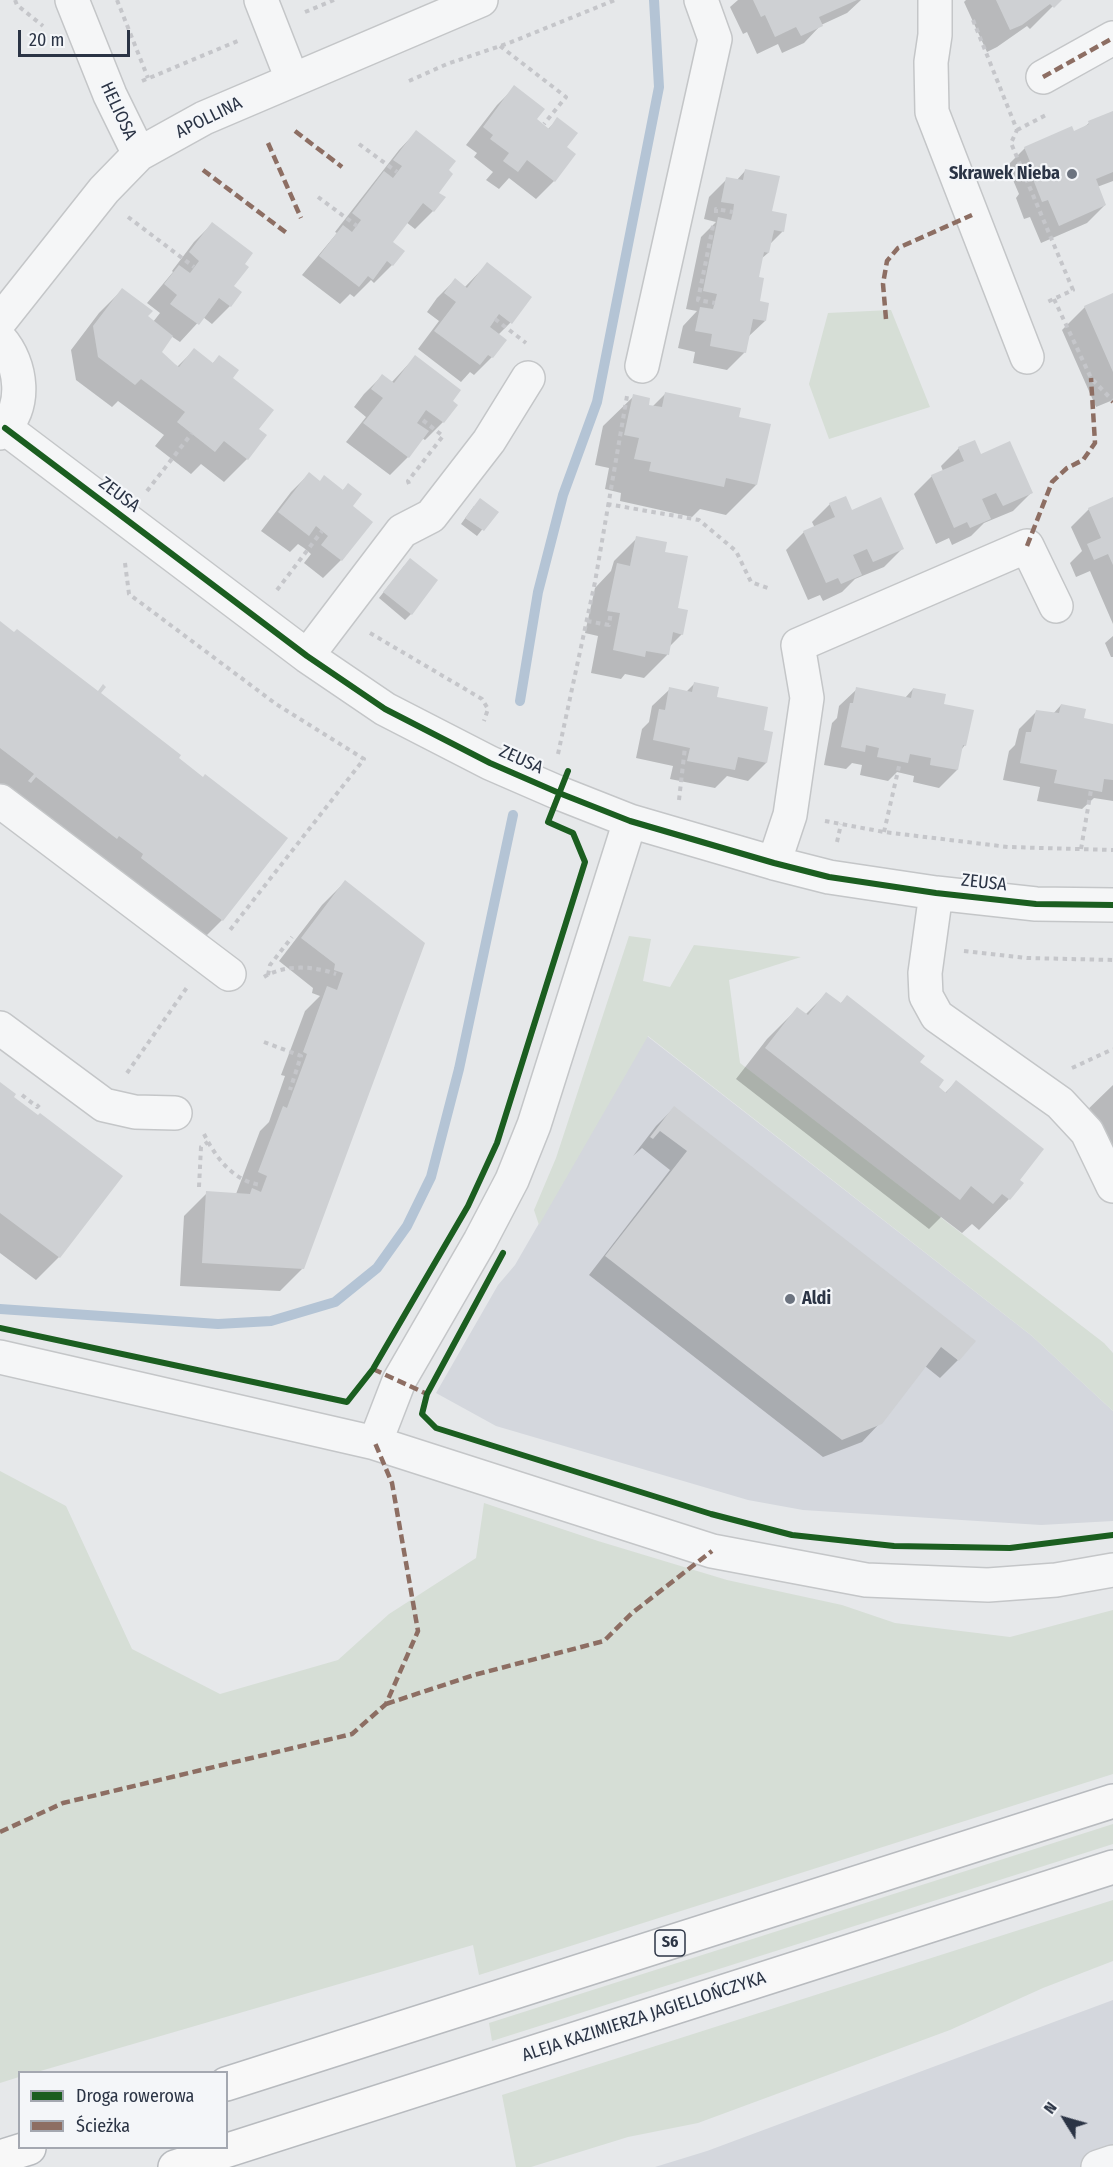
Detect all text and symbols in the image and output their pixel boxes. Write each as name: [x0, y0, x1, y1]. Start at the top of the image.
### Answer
scale bar: [21, 18, 134, 56]
text: 20 m: [29, 29, 64, 51]
street label: HELIOSA: [95, 78, 141, 144]
street label: APOLLINA: [172, 93, 246, 143]
place label: Skrawek Nieba: [949, 163, 1060, 185]
marker: Skrawek Nieba: [1065, 167, 1079, 181]
street label: ZEUSA: [94, 473, 144, 517]
street label: ZEUSA: [496, 741, 546, 779]
street label: ZEUSA: [960, 870, 1008, 896]
place label: Aldi: [802, 1288, 831, 1310]
marker: Aldi: [783, 1292, 797, 1306]
road number: S6: [655, 1930, 685, 1956]
street label: ALEJA KAZIMIERZA JAGIELLOŃCZYKA: [519, 1967, 769, 2067]
legend: [18, 2071, 228, 2149]
text: Droga rowerowa: [76, 2085, 194, 2107]
north arrow: [1035, 2089, 1095, 2149]
text: N: [1040, 2098, 1061, 2117]
text: Ścieżka: [76, 2115, 130, 2137]

